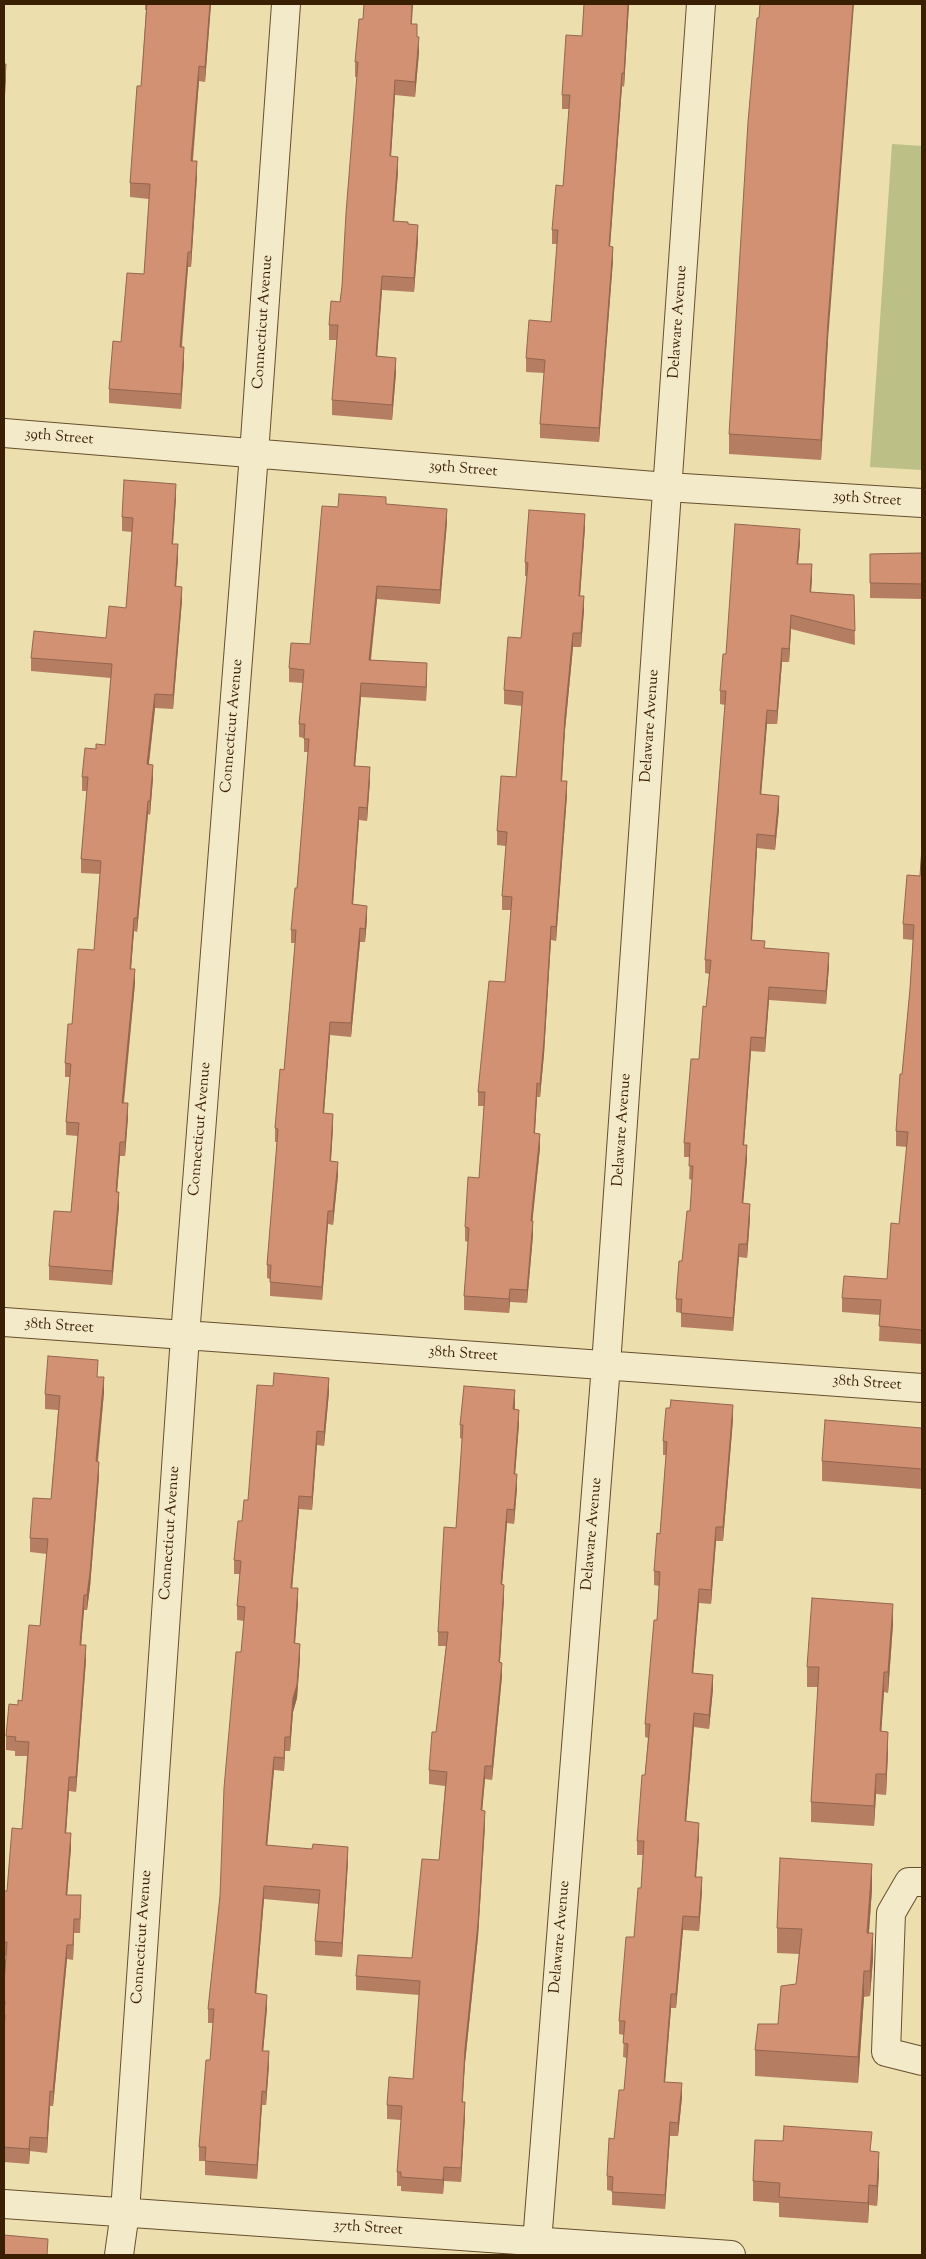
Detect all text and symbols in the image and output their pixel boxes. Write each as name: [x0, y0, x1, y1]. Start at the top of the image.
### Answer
street label: Connecticut Avenue: [250, 254, 278, 390]
street label: Delaware Avenue: [666, 265, 692, 379]
street label: 39th Street: [24, 426, 94, 450]
street label: 39th Street: [428, 458, 498, 482]
street label: 39th Street: [832, 489, 902, 511]
street label: Connecticut Avenue: [218, 658, 248, 794]
street label: Delaware Avenue: [638, 669, 664, 783]
street label: Connecticut Avenue: [186, 1061, 216, 1197]
street label: Delaware Avenue: [610, 1073, 636, 1187]
street label: 38th Street: [24, 1316, 94, 1338]
street label: 38th Street: [428, 1344, 498, 1366]
street label: 38th Street: [832, 1373, 902, 1395]
street label: Connecticut Avenue: [157, 1465, 185, 1601]
street label: Delaware Avenue: [579, 1477, 607, 1591]
street label: Connecticut Avenue: [129, 1869, 157, 2005]
street label: Delaware Avenue: [547, 1880, 575, 1994]
street label: 37th Street: [333, 2218, 403, 2240]

